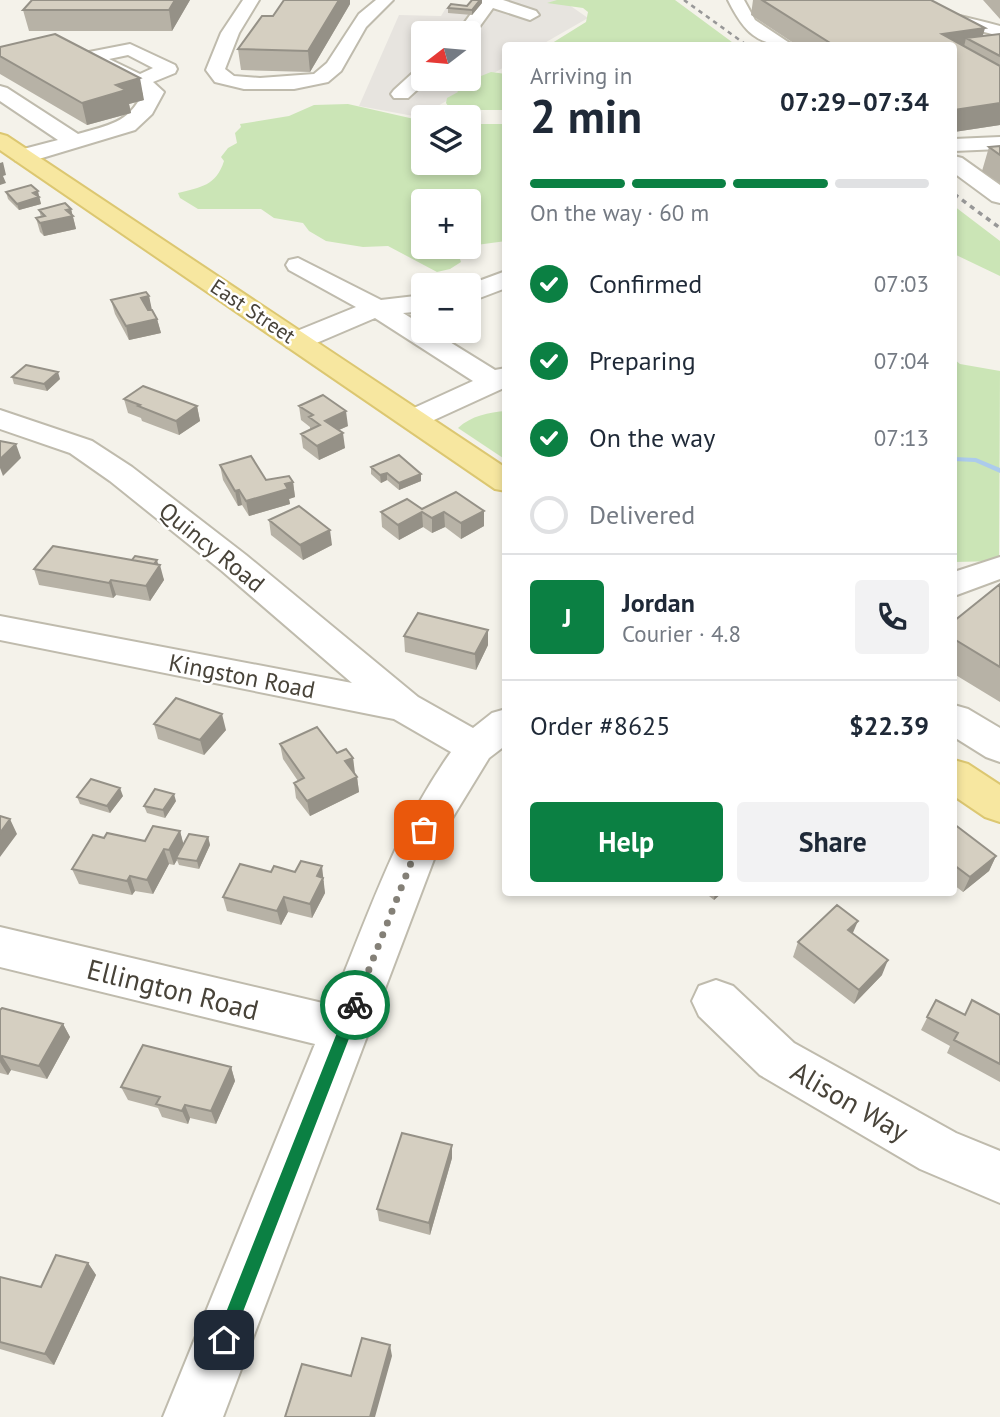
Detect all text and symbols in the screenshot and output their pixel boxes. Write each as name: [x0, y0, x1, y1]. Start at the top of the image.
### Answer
north arrow: [411, 21, 481, 91]
map controls: [411, 21, 481, 343]
text: Arriving in: [530, 61, 632, 90]
text: 07:29–07:34: [780, 85, 929, 118]
text: 2 min: [530, 86, 642, 146]
button: layers: [411, 105, 481, 175]
button: +: [411, 189, 481, 259]
text: On the way · 60 m: [530, 198, 709, 227]
icon: check: [530, 265, 568, 303]
text: Confirmed: [589, 267, 702, 300]
text: 07:03: [874, 269, 929, 298]
street label: East Street: [205, 273, 301, 349]
button: −: [411, 273, 481, 343]
icon: check: [530, 342, 568, 380]
text: Preparing: [589, 344, 696, 377]
text: 07:04: [874, 346, 929, 375]
icon: check: [530, 419, 568, 457]
text: On the way: [589, 421, 715, 454]
text: 07:13: [874, 423, 929, 452]
street label: Quincy Road: [153, 495, 271, 599]
text: Delivered: [589, 498, 695, 531]
button: phone: [855, 580, 929, 654]
text: Jordan: [622, 586, 695, 619]
text: J: [563, 601, 571, 634]
text: Courier · 4.8: [622, 619, 741, 648]
street label: Kingston Road: [166, 647, 318, 705]
text: Order #8625: [530, 709, 670, 742]
text: $22.39: [849, 709, 929, 742]
pin: [394, 800, 454, 860]
button: Help: [530, 802, 723, 882]
button: Share: [737, 802, 929, 882]
icon: bag: [405, 811, 443, 849]
street label: Ellington Road: [83, 950, 263, 1028]
courier: [320, 970, 390, 1040]
icon: bike: [336, 986, 374, 1024]
street label: Alison Way: [784, 1052, 916, 1150]
pin: [194, 1310, 254, 1370]
icon: home: [205, 1321, 243, 1359]

